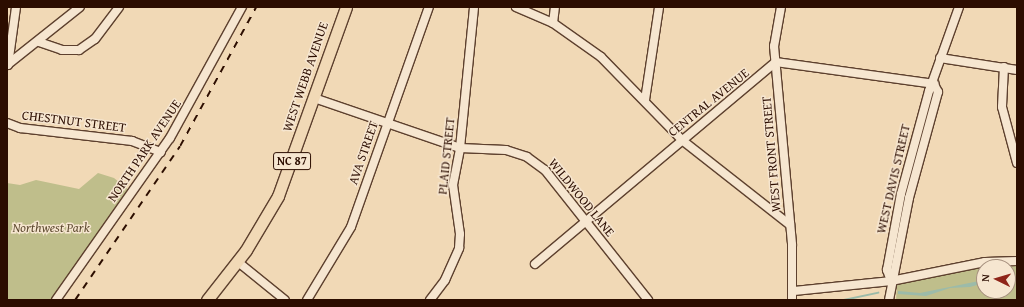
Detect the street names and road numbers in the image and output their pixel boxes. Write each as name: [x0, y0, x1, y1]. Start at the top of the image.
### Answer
street label: WEST WEBB AVENUE: [280, 20, 332, 134]
street label: CENTRAL AVENUE: [665, 66, 753, 140]
street label: WEST FRONT STREET: [759, 96, 785, 212]
street label: NORTH PARK AVENUE: [105, 97, 185, 205]
street label: CHESTNUT STREET: [21, 108, 127, 136]
street label: PLAID STREET: [435, 117, 459, 195]
street label: AVA STREET: [346, 119, 382, 187]
street label: WEST DAVIS STREET: [874, 123, 914, 235]
road number: NC 87: [273, 151, 311, 171]
street label: WILDWOOD LANE: [545, 156, 617, 240]

